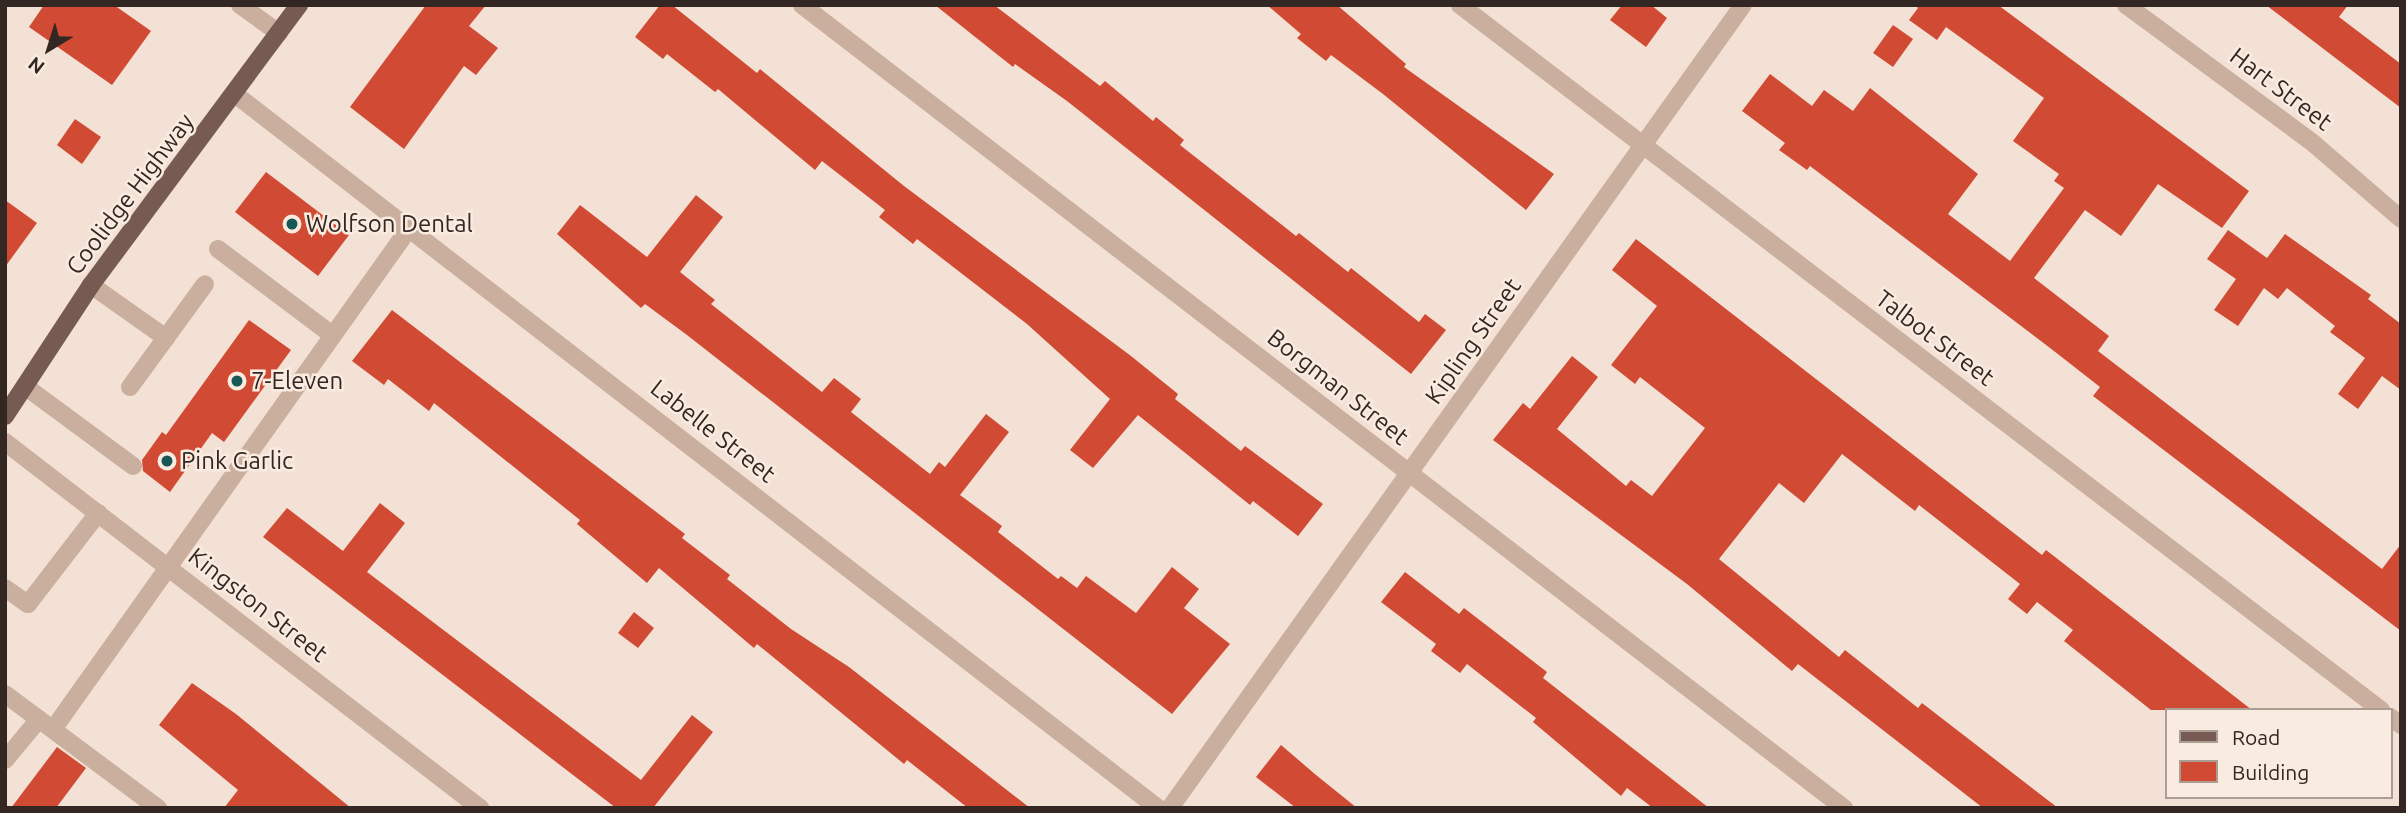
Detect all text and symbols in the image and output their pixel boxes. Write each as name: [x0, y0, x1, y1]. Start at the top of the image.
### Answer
north arrow: [14, 14, 84, 84]
street label: Hart Street: [2224, 41, 2338, 137]
text: N: [24, 53, 48, 79]
street label: Coolidge Highway: [60, 108, 200, 280]
place label: Wolfson Dental: [306, 210, 473, 238]
marker: Wolfson Dental: [284, 216, 300, 232]
street label: Kipling Street: [1419, 272, 1527, 410]
street label: Talbot Street: [1870, 284, 2000, 392]
street label: Borgman Street: [1262, 323, 1414, 451]
place label: 7-Eleven: [251, 367, 343, 395]
marker: 7-Eleven: [229, 373, 245, 389]
street label: Labelle Street: [645, 373, 781, 489]
place label: Pink Garlic: [181, 447, 293, 475]
marker: Pink Garlic: [159, 453, 175, 469]
street label: Kingston Street: [183, 542, 333, 668]
legend: [2164, 708, 2392, 799]
text: Road: [2232, 725, 2280, 749]
text: Building: [2232, 760, 2309, 784]

